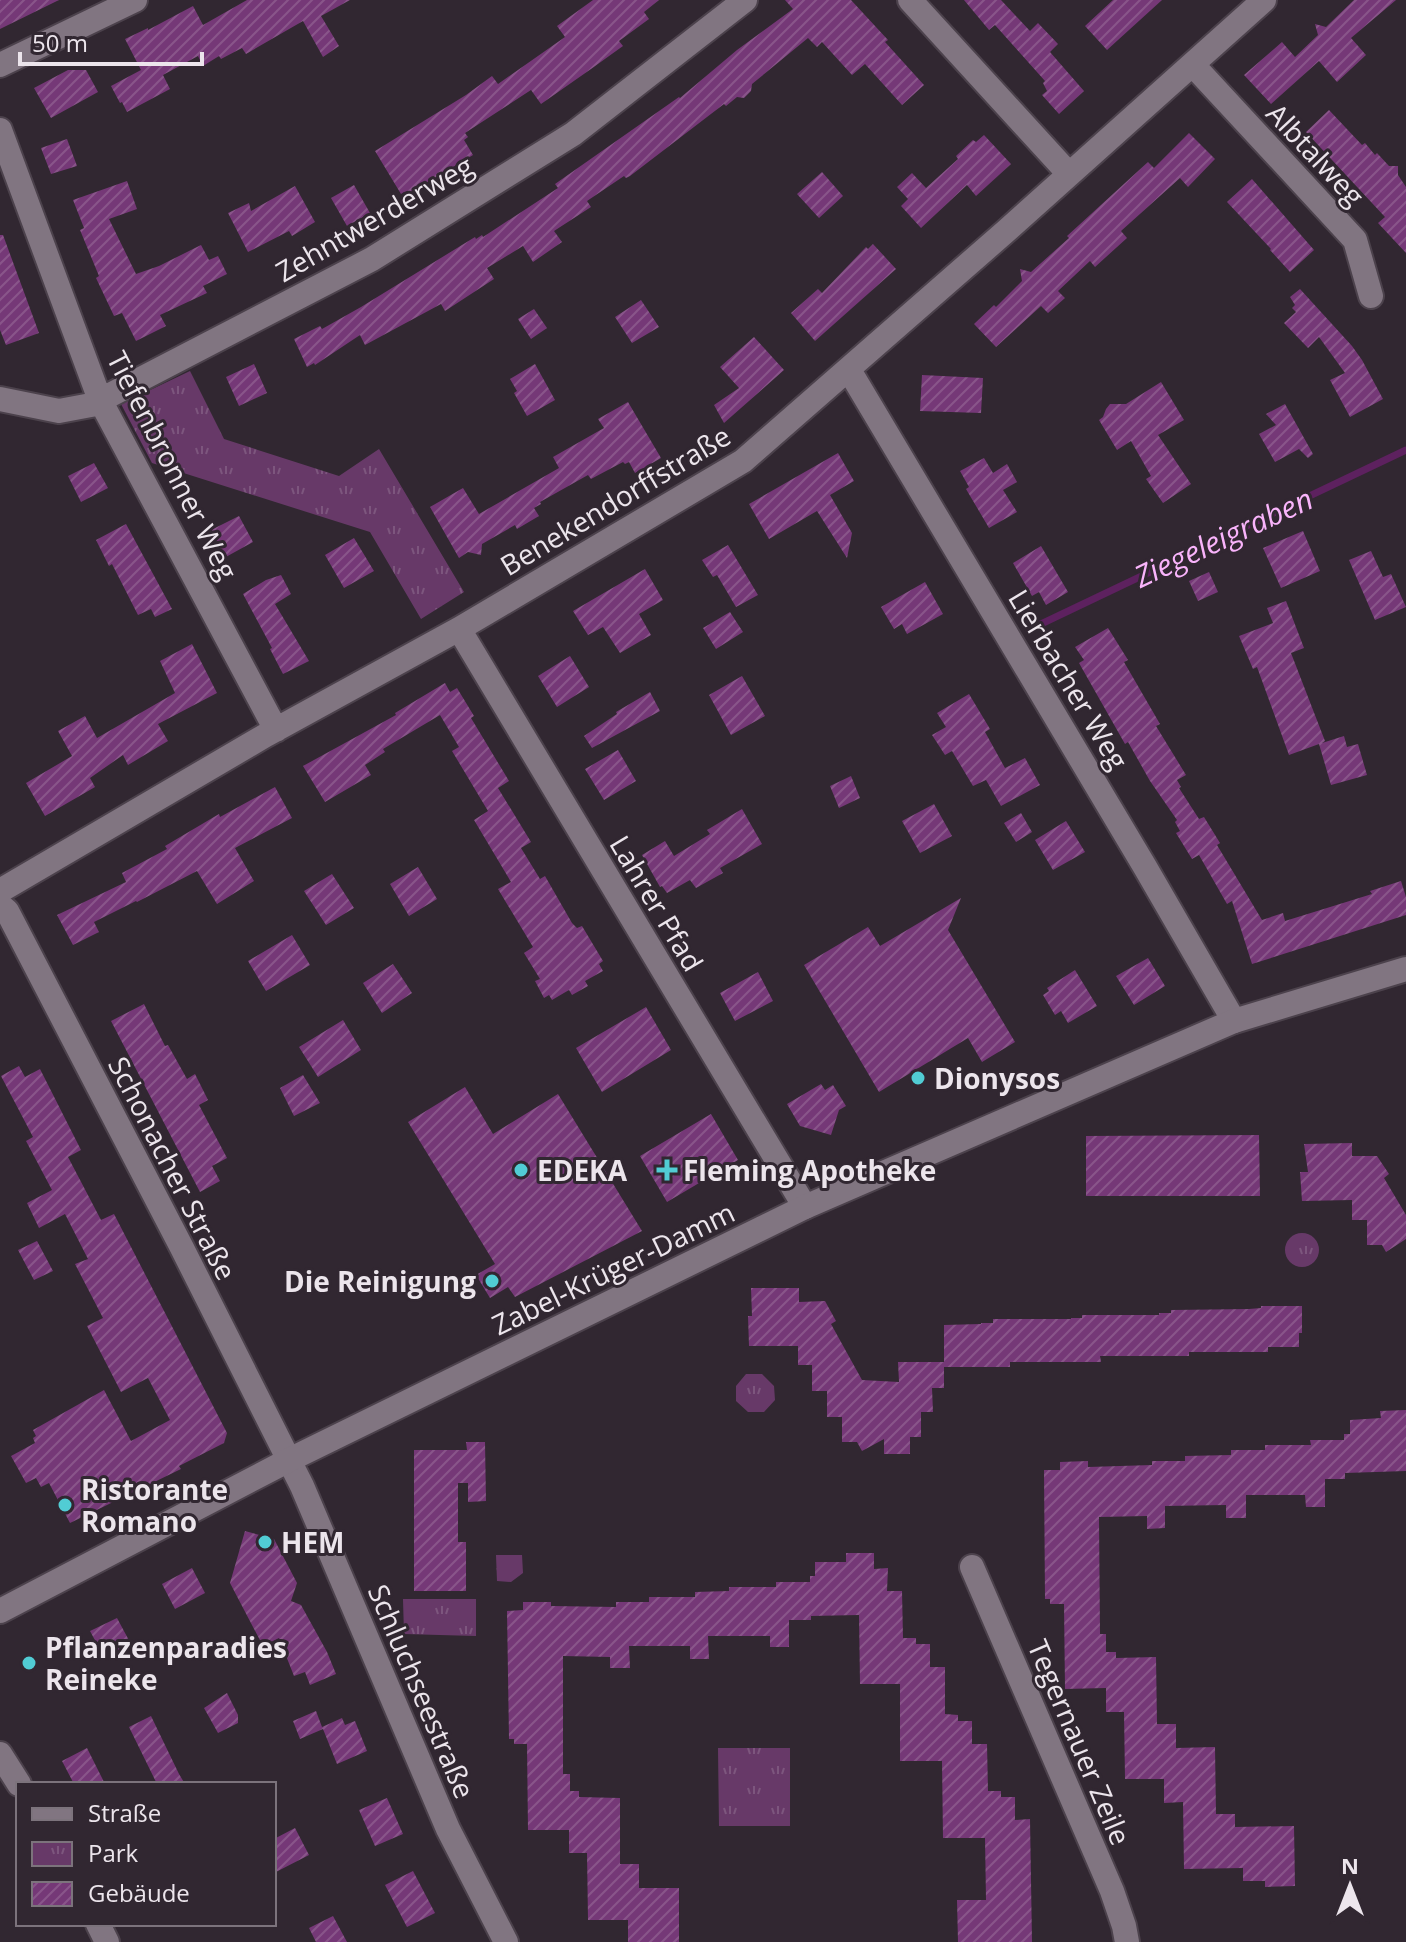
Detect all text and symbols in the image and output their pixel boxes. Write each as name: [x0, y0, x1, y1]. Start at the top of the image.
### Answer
scale bar: [20, 16, 202, 66]
text: 50 m: [32, 26, 88, 59]
street label: Albtalweg: [1259, 95, 1373, 213]
street label: Zehntwerderweg: [268, 146, 480, 290]
street label: Tiefenbronner Weg: [99, 344, 247, 586]
street label: Benekendorffstraße: [493, 416, 737, 584]
water label: Ziegeleigraben: [1126, 478, 1319, 597]
street label: Lierbacher Weg: [1000, 582, 1138, 776]
street label: Lahrer Pfad: [602, 828, 712, 978]
street label: Schonacher Straße: [100, 1050, 246, 1286]
place label: Dionysos: [934, 1059, 1060, 1097]
marker: Dionysos: [909, 1069, 927, 1087]
place label: EDEKA: [537, 1151, 628, 1189]
place label: Fleming Apotheke: [683, 1151, 936, 1189]
marker: EDEKA: [512, 1161, 530, 1179]
marker: Fleming Apotheke: [658, 1161, 676, 1179]
street label: Zabel-Krüger-Damm: [485, 1193, 741, 1343]
place label: Die Reinigung: [284, 1262, 476, 1300]
marker: Die Reinigung: [483, 1272, 501, 1290]
place label: Ristorante Romano: [81, 1470, 228, 1540]
marker: Ristorante Romano: [56, 1496, 74, 1514]
place label: HEM: [281, 1523, 345, 1561]
marker: HEM: [256, 1533, 274, 1551]
street label: Schluchseestraße: [360, 1578, 484, 1804]
place label: Pflanzenparadies Reineke: [45, 1628, 287, 1698]
street label: Tegernauer Zeile: [1020, 1634, 1140, 1850]
marker: Pflanzenparadies Reineke: [20, 1654, 38, 1672]
legend: [16, 1782, 276, 1926]
text: Straße: [88, 1796, 161, 1829]
text: Park: [88, 1836, 139, 1869]
north arrow: [1310, 1846, 1390, 1926]
text: N: [1341, 1850, 1359, 1880]
text: Gebäude: [88, 1876, 190, 1909]

